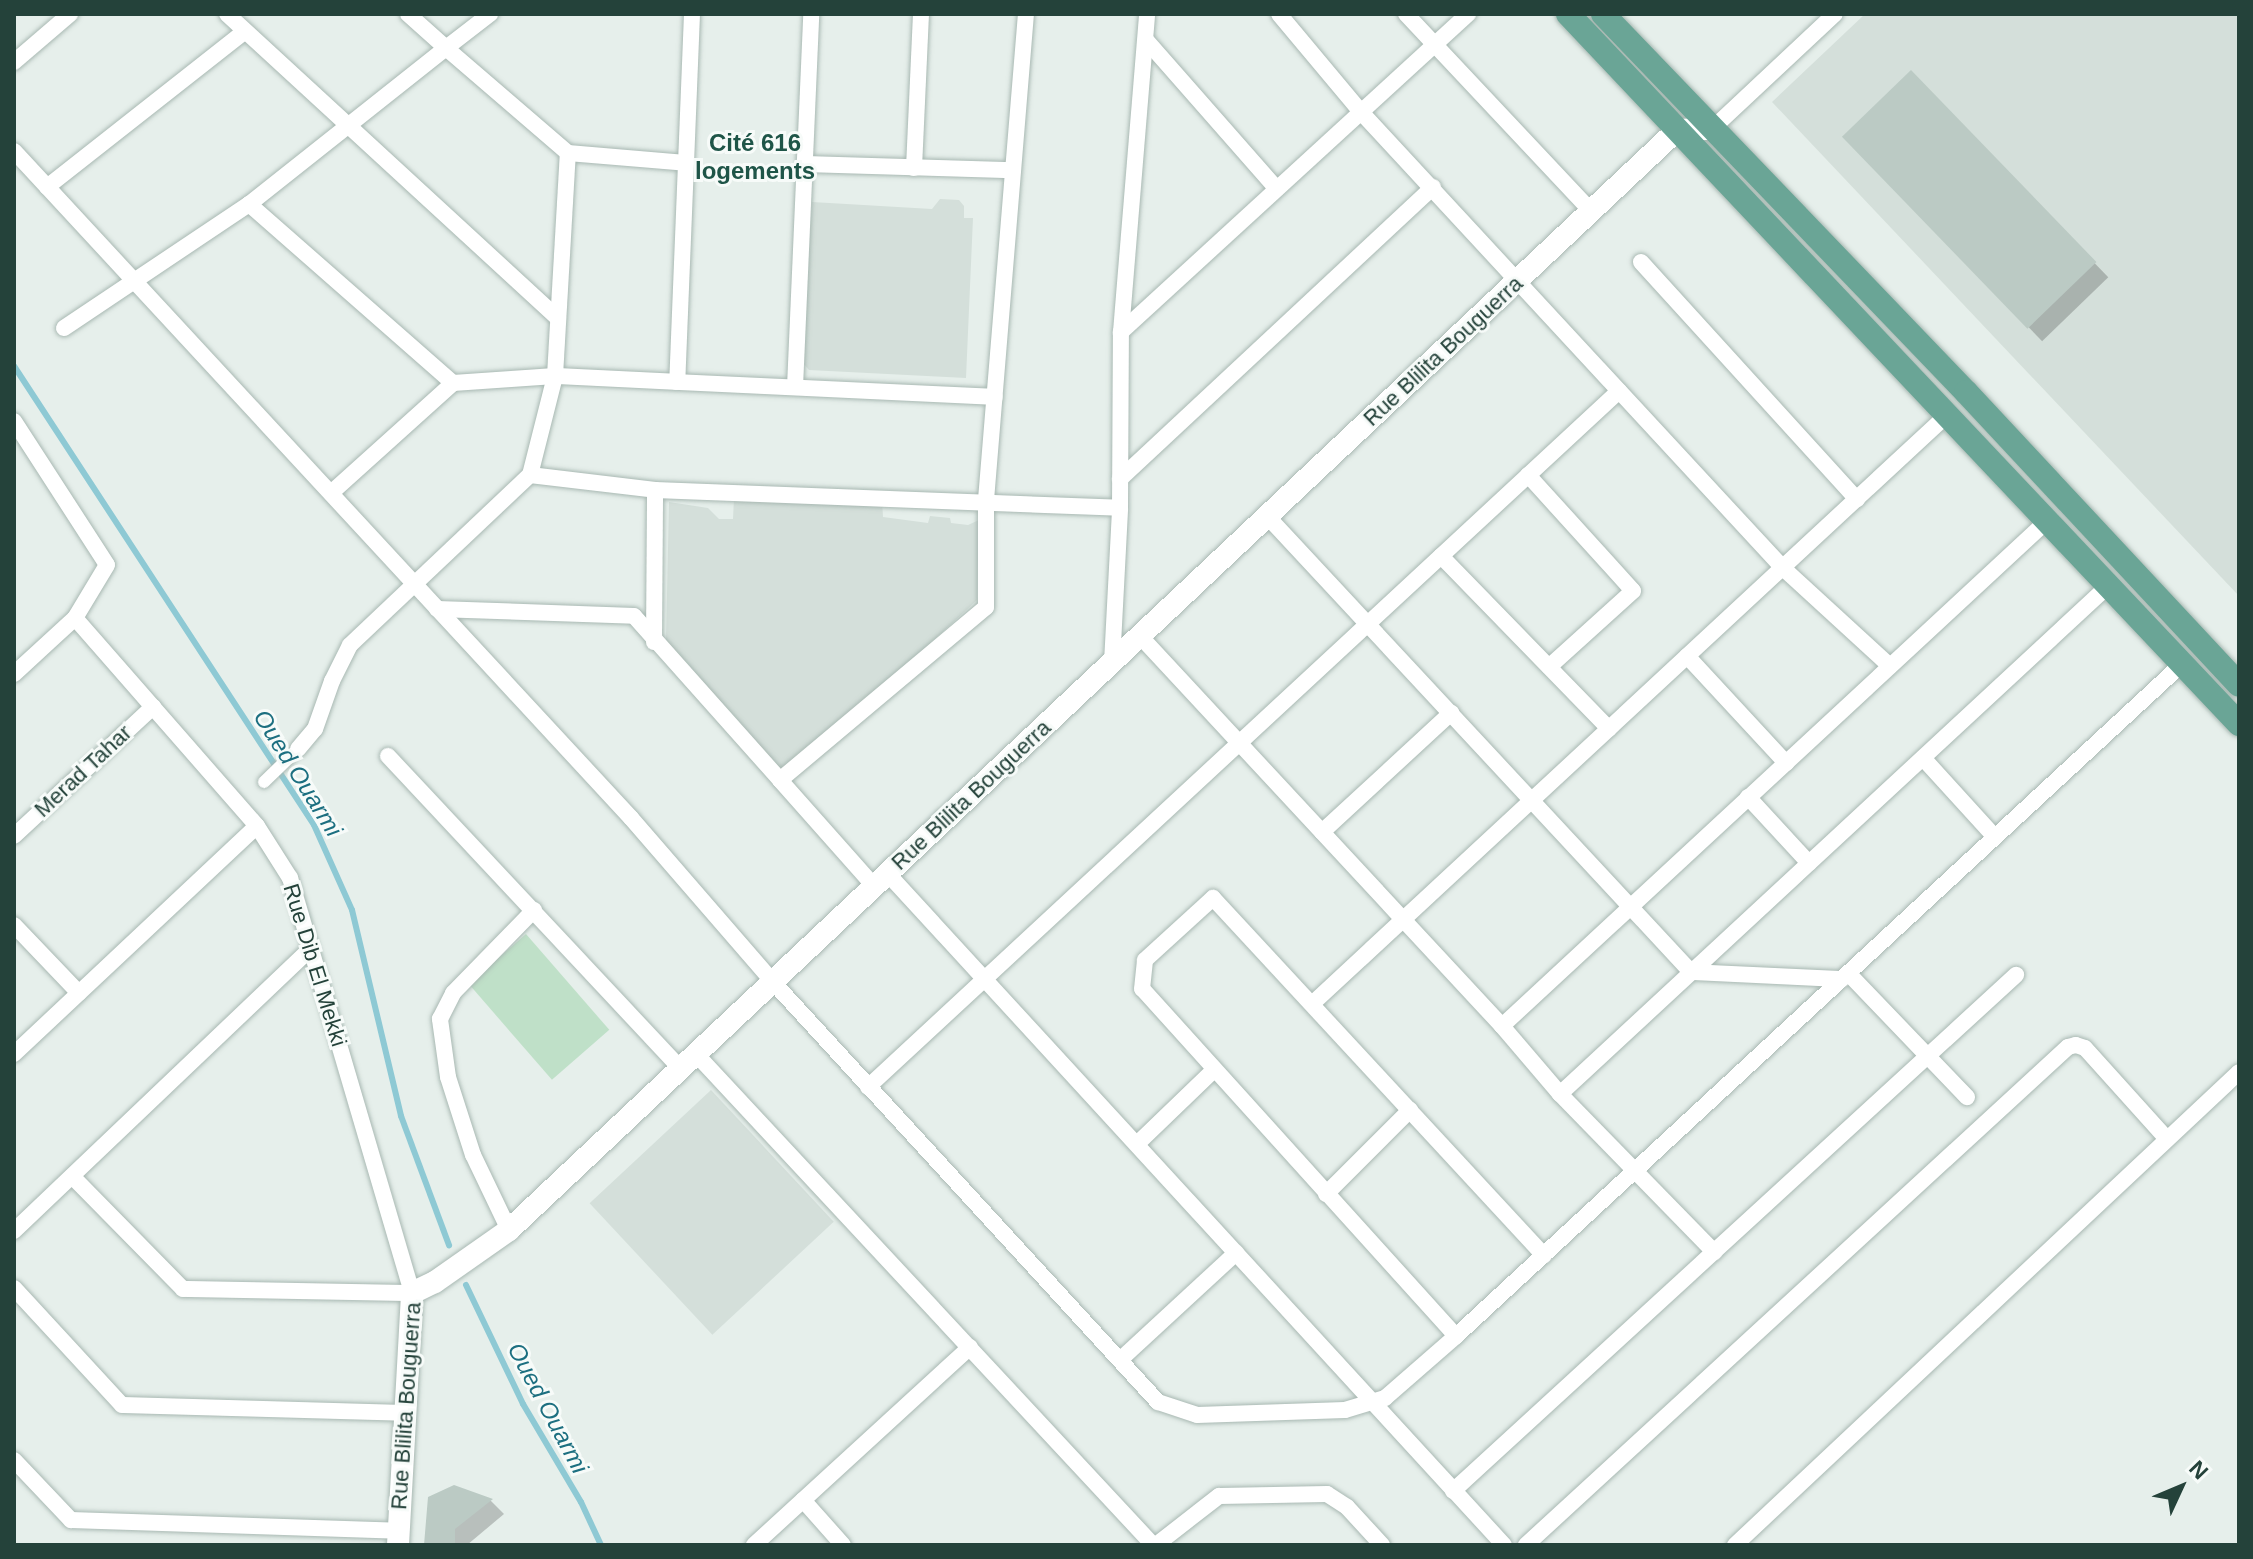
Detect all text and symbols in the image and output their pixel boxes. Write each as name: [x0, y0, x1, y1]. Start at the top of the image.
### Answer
district label: Cité 616 logements: [695, 129, 815, 185]
street label: Rue Blilita Bouguerra: [1358, 270, 1528, 432]
water label: Oued Ouarmi: [248, 704, 348, 842]
street label: Rue Blilita Bouguerra: [886, 714, 1056, 876]
street label: Merad Tahar: [29, 719, 137, 823]
street label: Rue Dib El Mekki: [278, 880, 352, 1050]
street label: Rue Blilita Bouguerra: [386, 1301, 426, 1511]
water label: Oued Ouarmi: [501, 1338, 595, 1478]
north arrow: [2141, 1447, 2221, 1527]
text: N: [2184, 1456, 2213, 1484]

